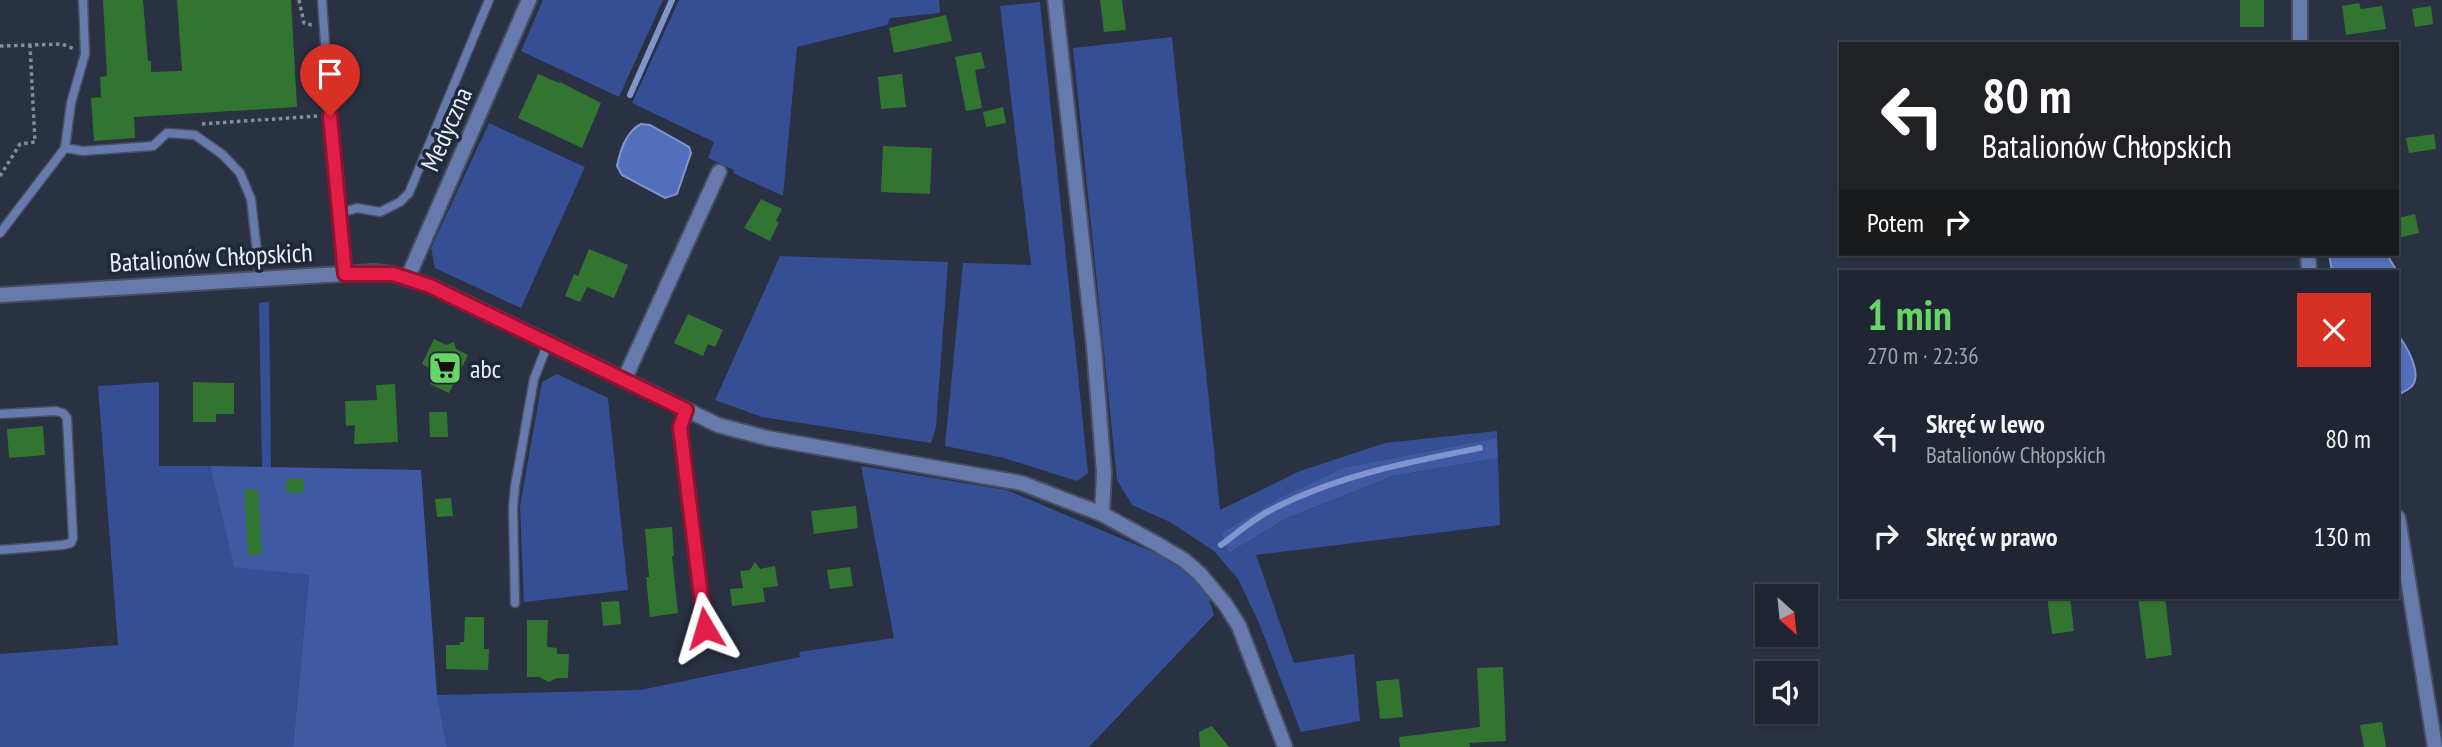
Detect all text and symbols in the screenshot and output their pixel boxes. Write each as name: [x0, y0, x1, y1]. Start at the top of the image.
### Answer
pin: [300, 44, 360, 116]
icon: arrive: [311, 55, 349, 93]
text: 80 m: [1982, 63, 2071, 127]
icon: left: [1867, 70, 1958, 161]
street label: Medyczna: [413, 82, 479, 176]
text: Batalionów Chłopskich: [1982, 125, 2232, 167]
icon: right: [1938, 203, 1976, 241]
text: Potem: [1867, 206, 1924, 239]
street label: Batalionów Chłopskich: [109, 235, 313, 279]
text: 1 min: [1867, 287, 1952, 342]
button: close: [2297, 293, 2371, 367]
text: 270 m · 22:36: [1867, 341, 1979, 370]
supermarket icon: abc: [426, 349, 464, 387]
place label: abc: [470, 352, 501, 385]
text: Skręć w lewo: [1926, 407, 2045, 440]
icon: left: [1867, 419, 1905, 457]
text: 80 m: [2325, 422, 2371, 455]
text: Batalionów Chłopskich: [1926, 440, 2106, 469]
icon: right: [1867, 517, 1905, 555]
text: Skręć w prawo: [1926, 520, 2057, 553]
text: 130 m: [2313, 520, 2371, 553]
north arrow: [1755, 584, 1818, 648]
map controls: [1755, 584, 1818, 724]
position arrow: [668, 591, 742, 665]
button: sound: [1755, 661, 1818, 724]

